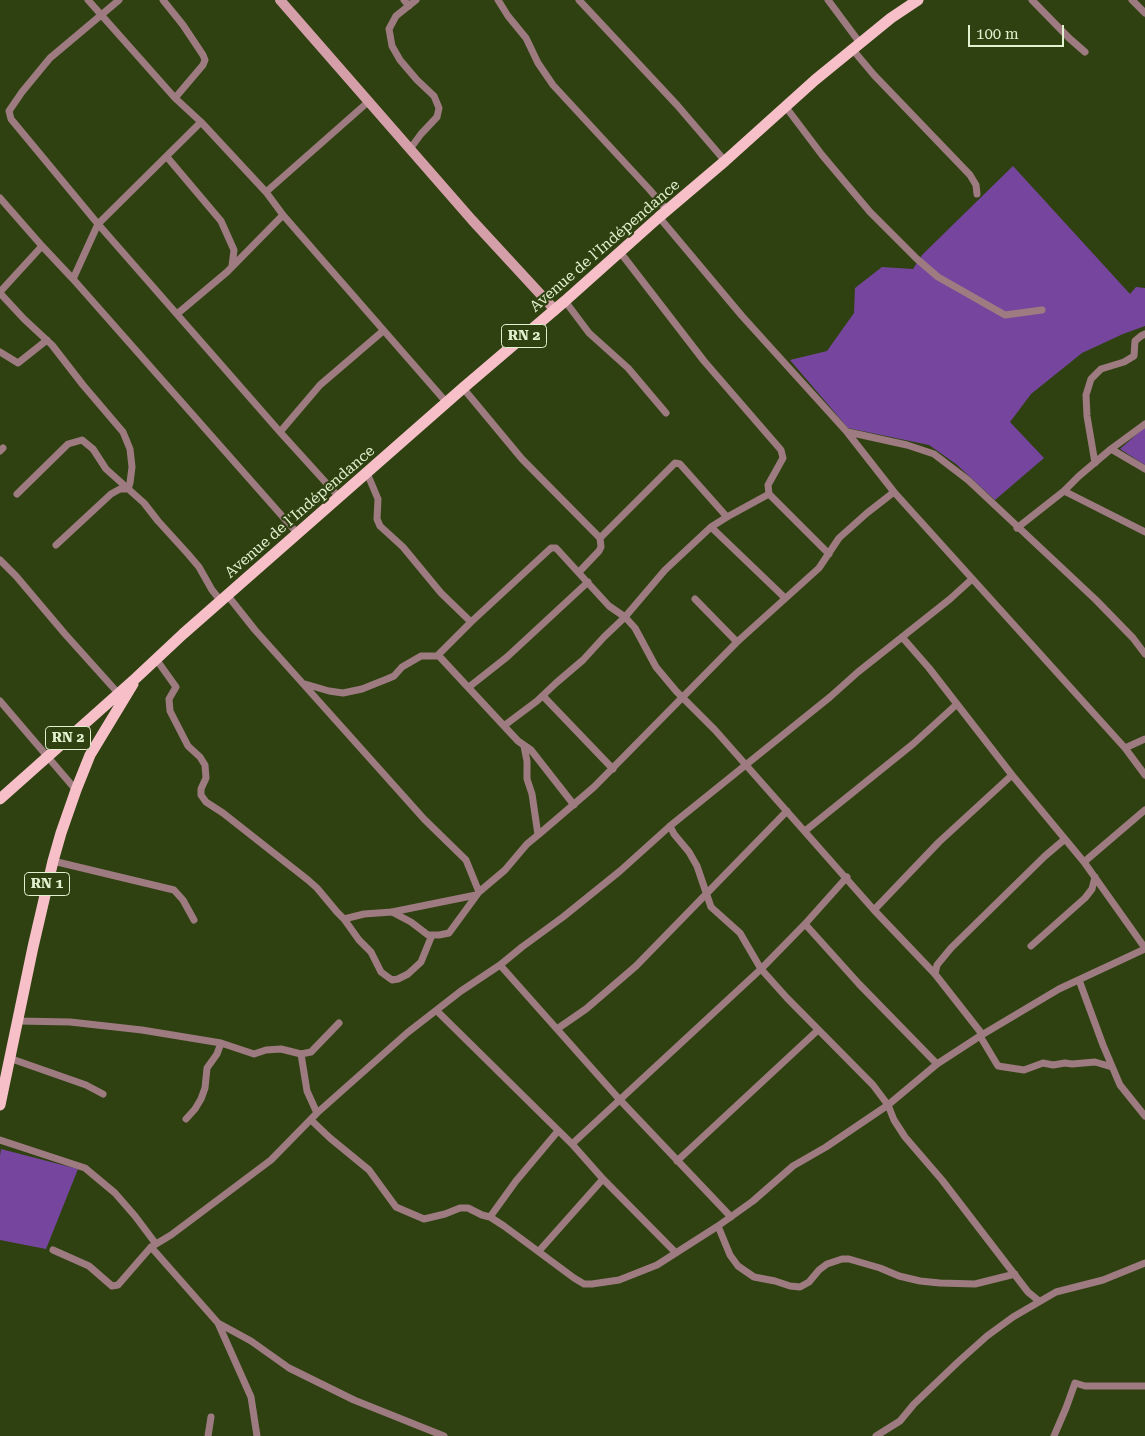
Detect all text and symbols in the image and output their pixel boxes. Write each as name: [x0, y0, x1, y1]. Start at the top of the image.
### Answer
scale bar: [970, 15, 1066, 47]
text: 100 m: [976, 25, 1019, 43]
street label: Avenue de l'Indépendance: [526, 176, 684, 316]
road number: RN 2: [502, 324, 546, 348]
street label: Avenue de l'Indépendance: [221, 442, 379, 582]
road number: RN 2: [46, 726, 90, 750]
road number: RN 1: [24, 872, 70, 896]

